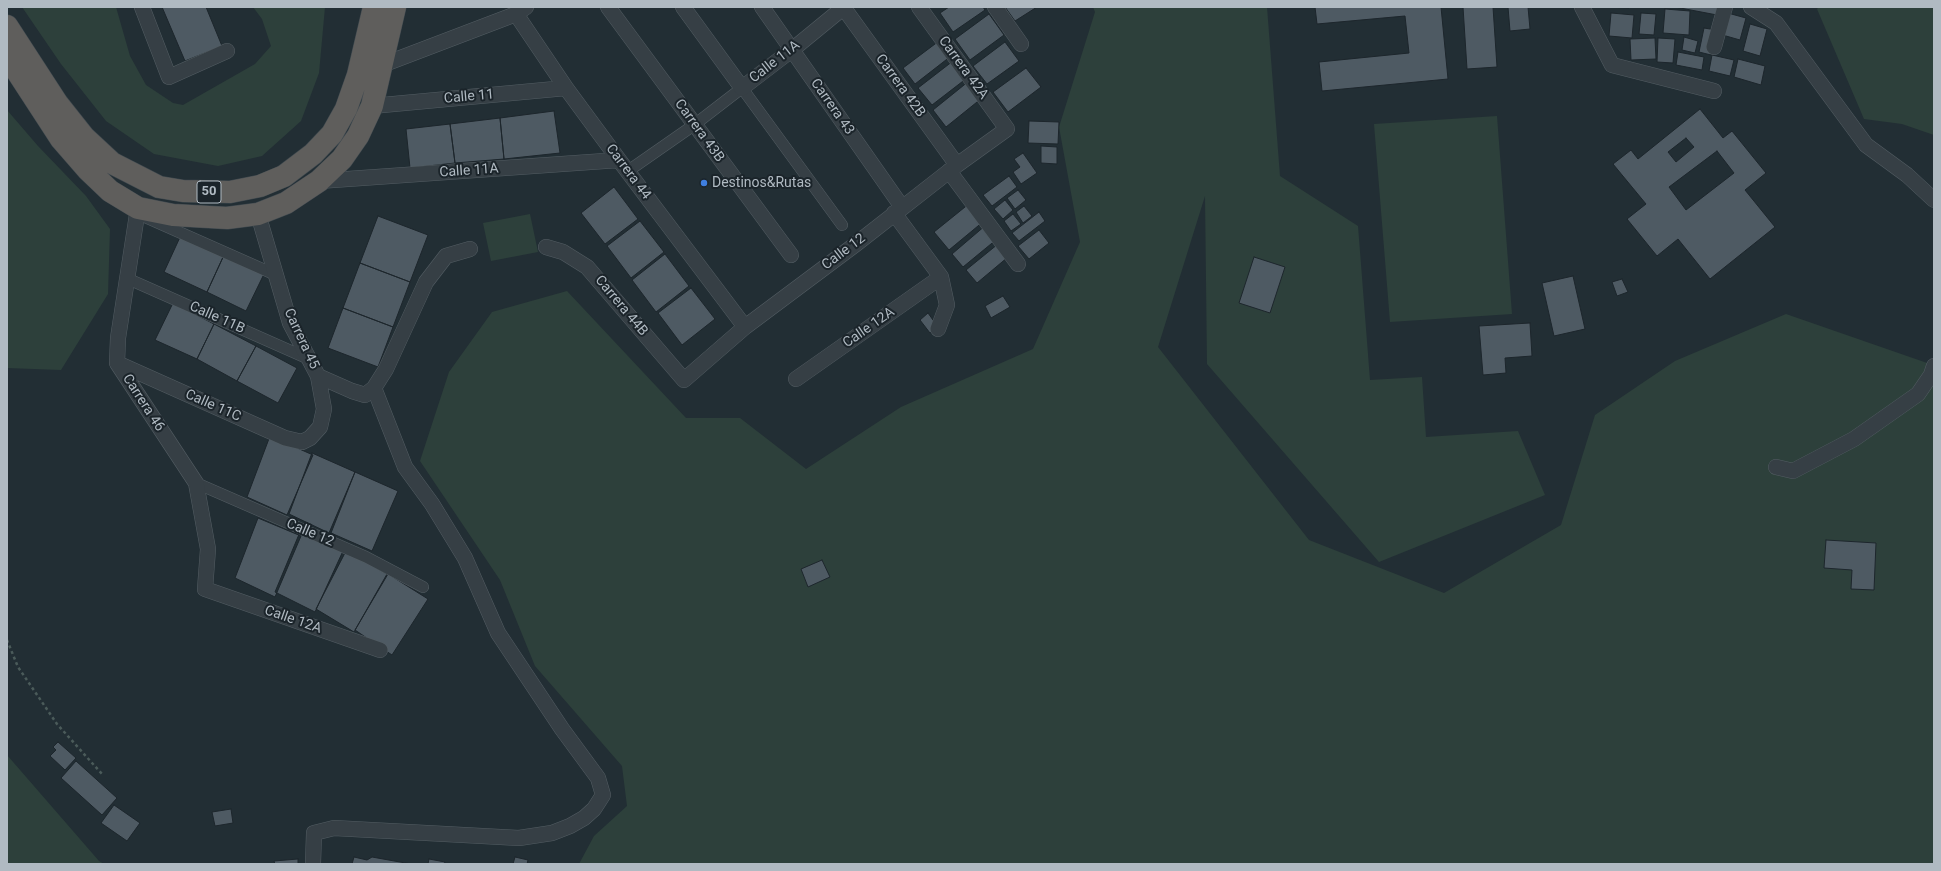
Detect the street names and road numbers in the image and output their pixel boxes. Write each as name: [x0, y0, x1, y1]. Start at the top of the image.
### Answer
street label: Carrera 42A: [934, 33, 992, 103]
street label: Calle 11A: [746, 37, 804, 87]
street label: Carrera 42B: [872, 51, 928, 121]
street label: Carrera 43: [807, 76, 857, 138]
street label: Calle 11: [443, 86, 495, 108]
street label: Carrera 43B: [671, 96, 727, 166]
street label: Carrera 44: [602, 141, 654, 203]
street label: Calle 11A: [439, 161, 499, 181]
road number: 50: [197, 181, 221, 203]
street label: Calle 12: [819, 230, 869, 274]
street label: Carrera 44B: [591, 272, 651, 340]
street label: Calle 11B: [187, 298, 247, 338]
street label: Calle 12A: [840, 304, 898, 352]
street label: Carrera 45: [280, 306, 322, 372]
street label: Carrera 46: [118, 371, 168, 435]
street label: Calle 11C: [183, 386, 243, 426]
street label: Calle 12: [284, 515, 336, 551]
street label: Calle 12A: [262, 602, 324, 638]

